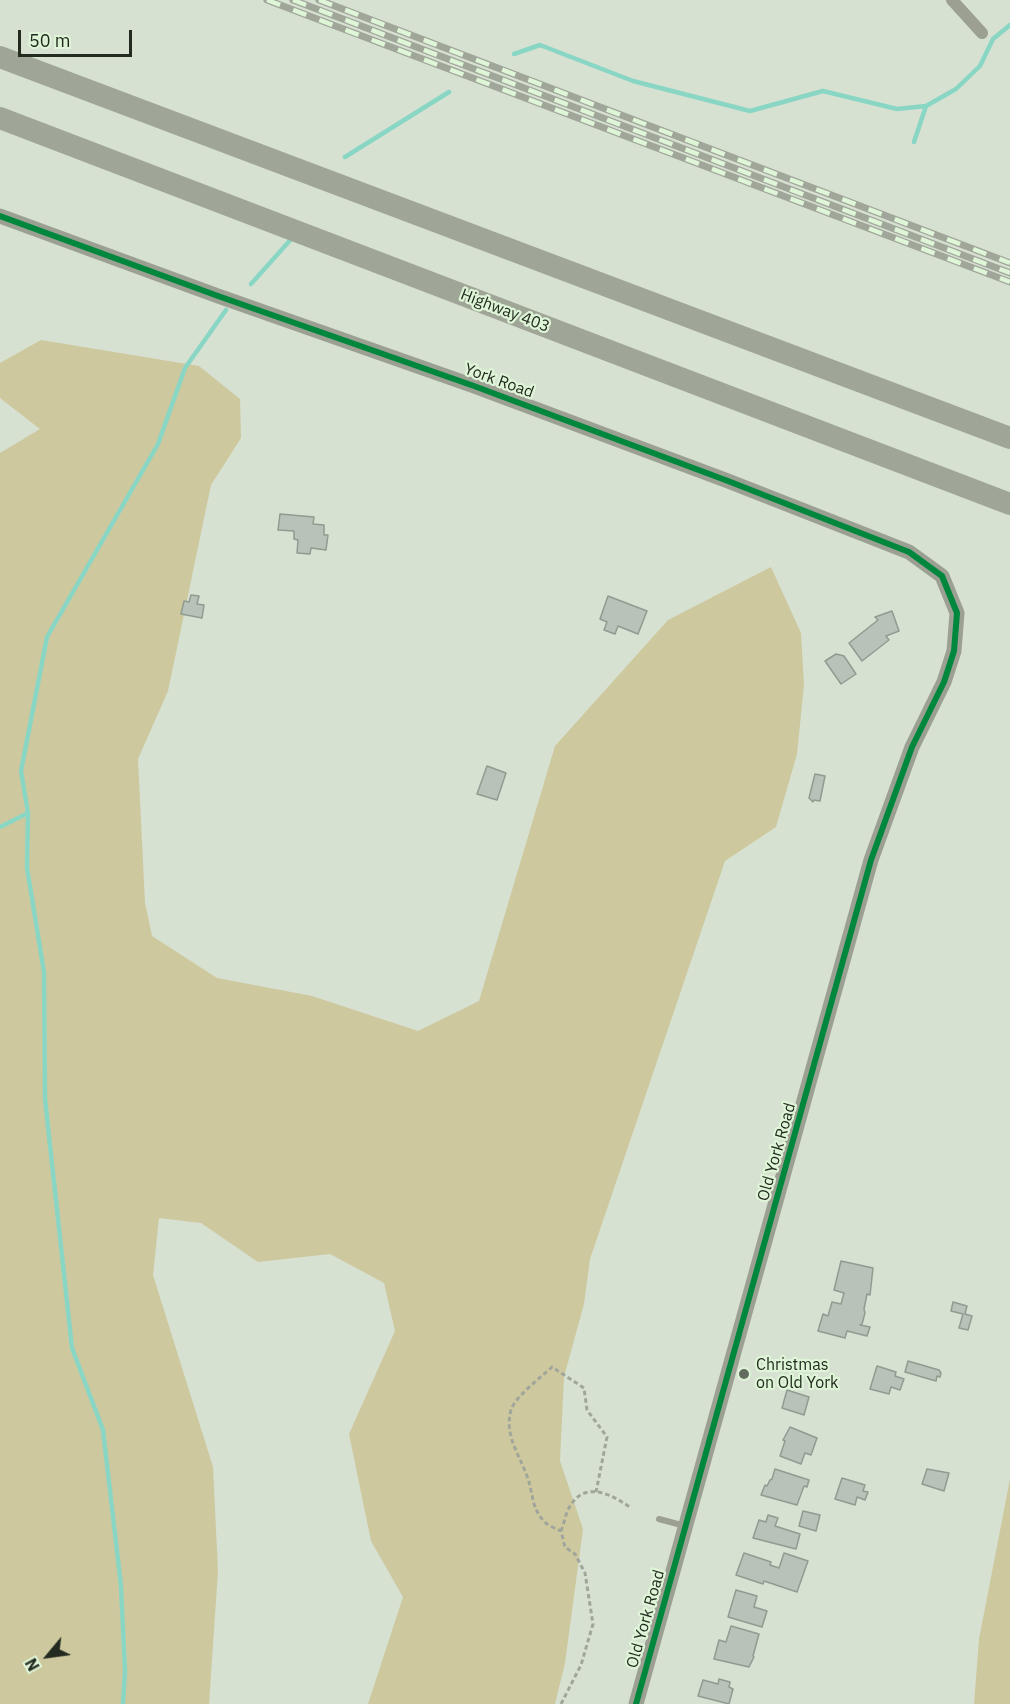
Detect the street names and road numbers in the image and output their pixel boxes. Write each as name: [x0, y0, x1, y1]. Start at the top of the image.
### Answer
street label: Highway 403: [458, 285, 552, 337]
street label: York Road: [462, 360, 536, 402]
street label: Old York Road: [754, 1101, 800, 1203]
street label: Old York Road: [623, 1568, 669, 1670]

